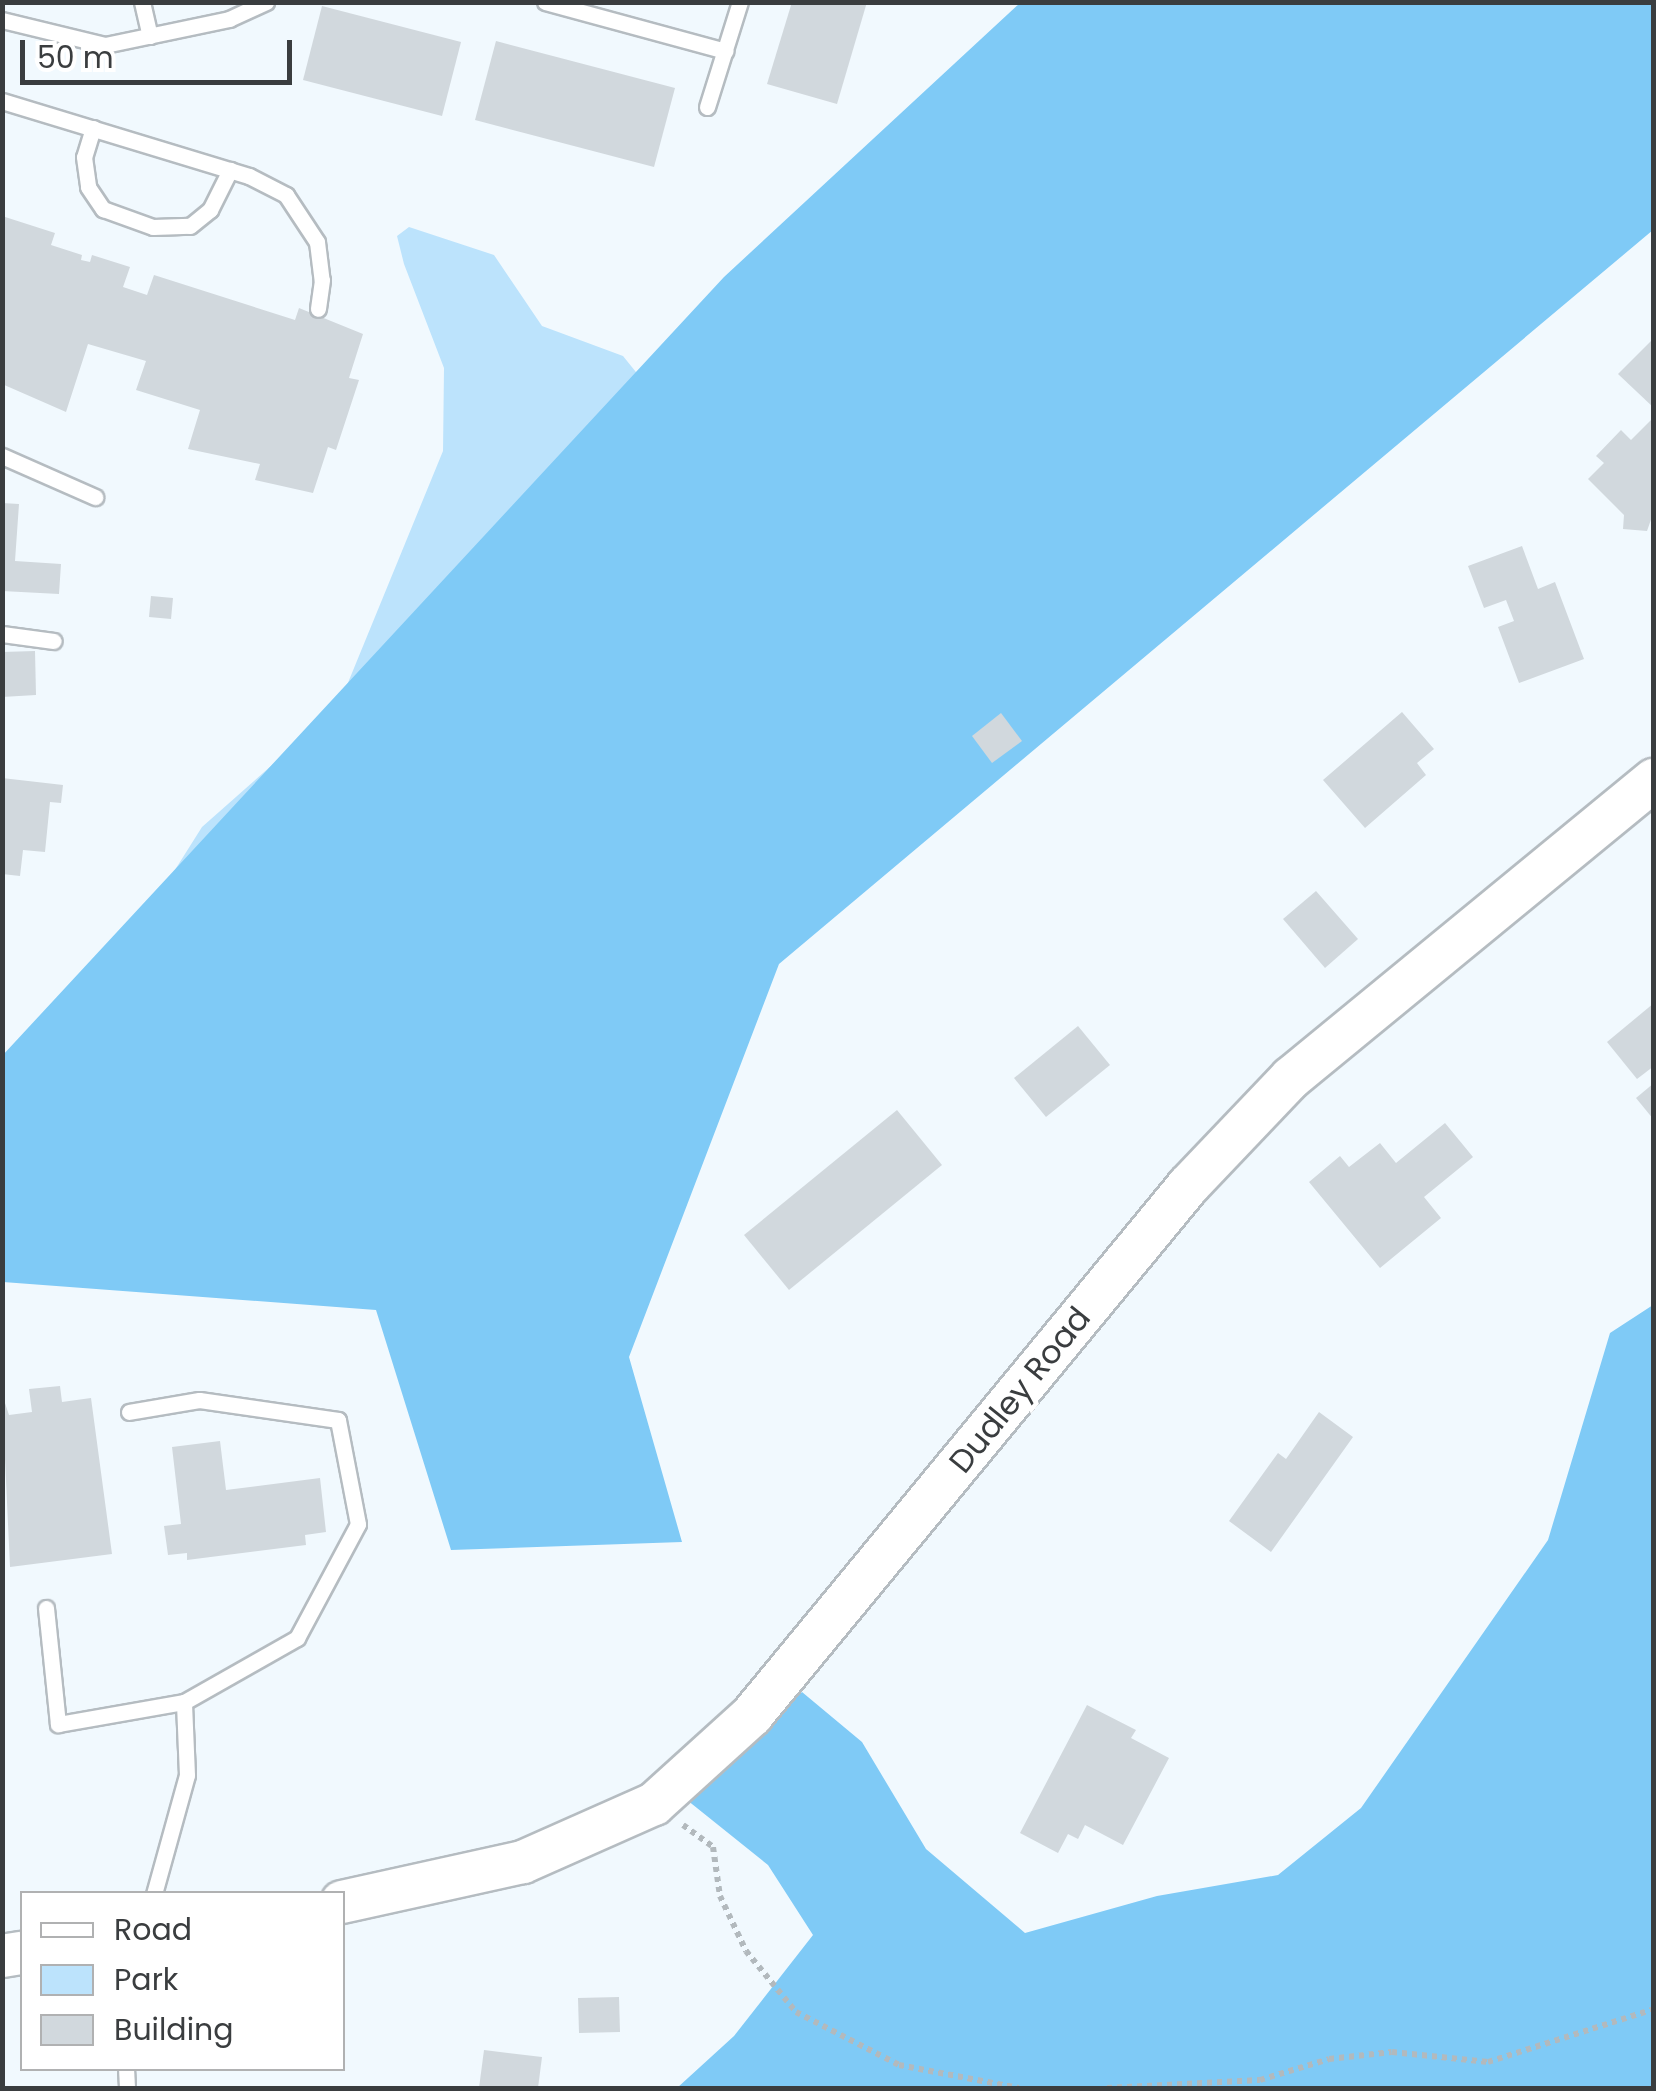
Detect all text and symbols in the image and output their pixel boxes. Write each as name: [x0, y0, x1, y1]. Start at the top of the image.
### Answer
scale bar: [25, 20, 298, 82]
text: 50 m: [37, 36, 114, 79]
street label: Dudley Road: [941, 1299, 1099, 1481]
legend: [20, 1891, 345, 2071]
text: Road: [114, 1908, 192, 1951]
text: Park: [114, 1958, 178, 2001]
text: Building: [114, 2008, 234, 2051]

